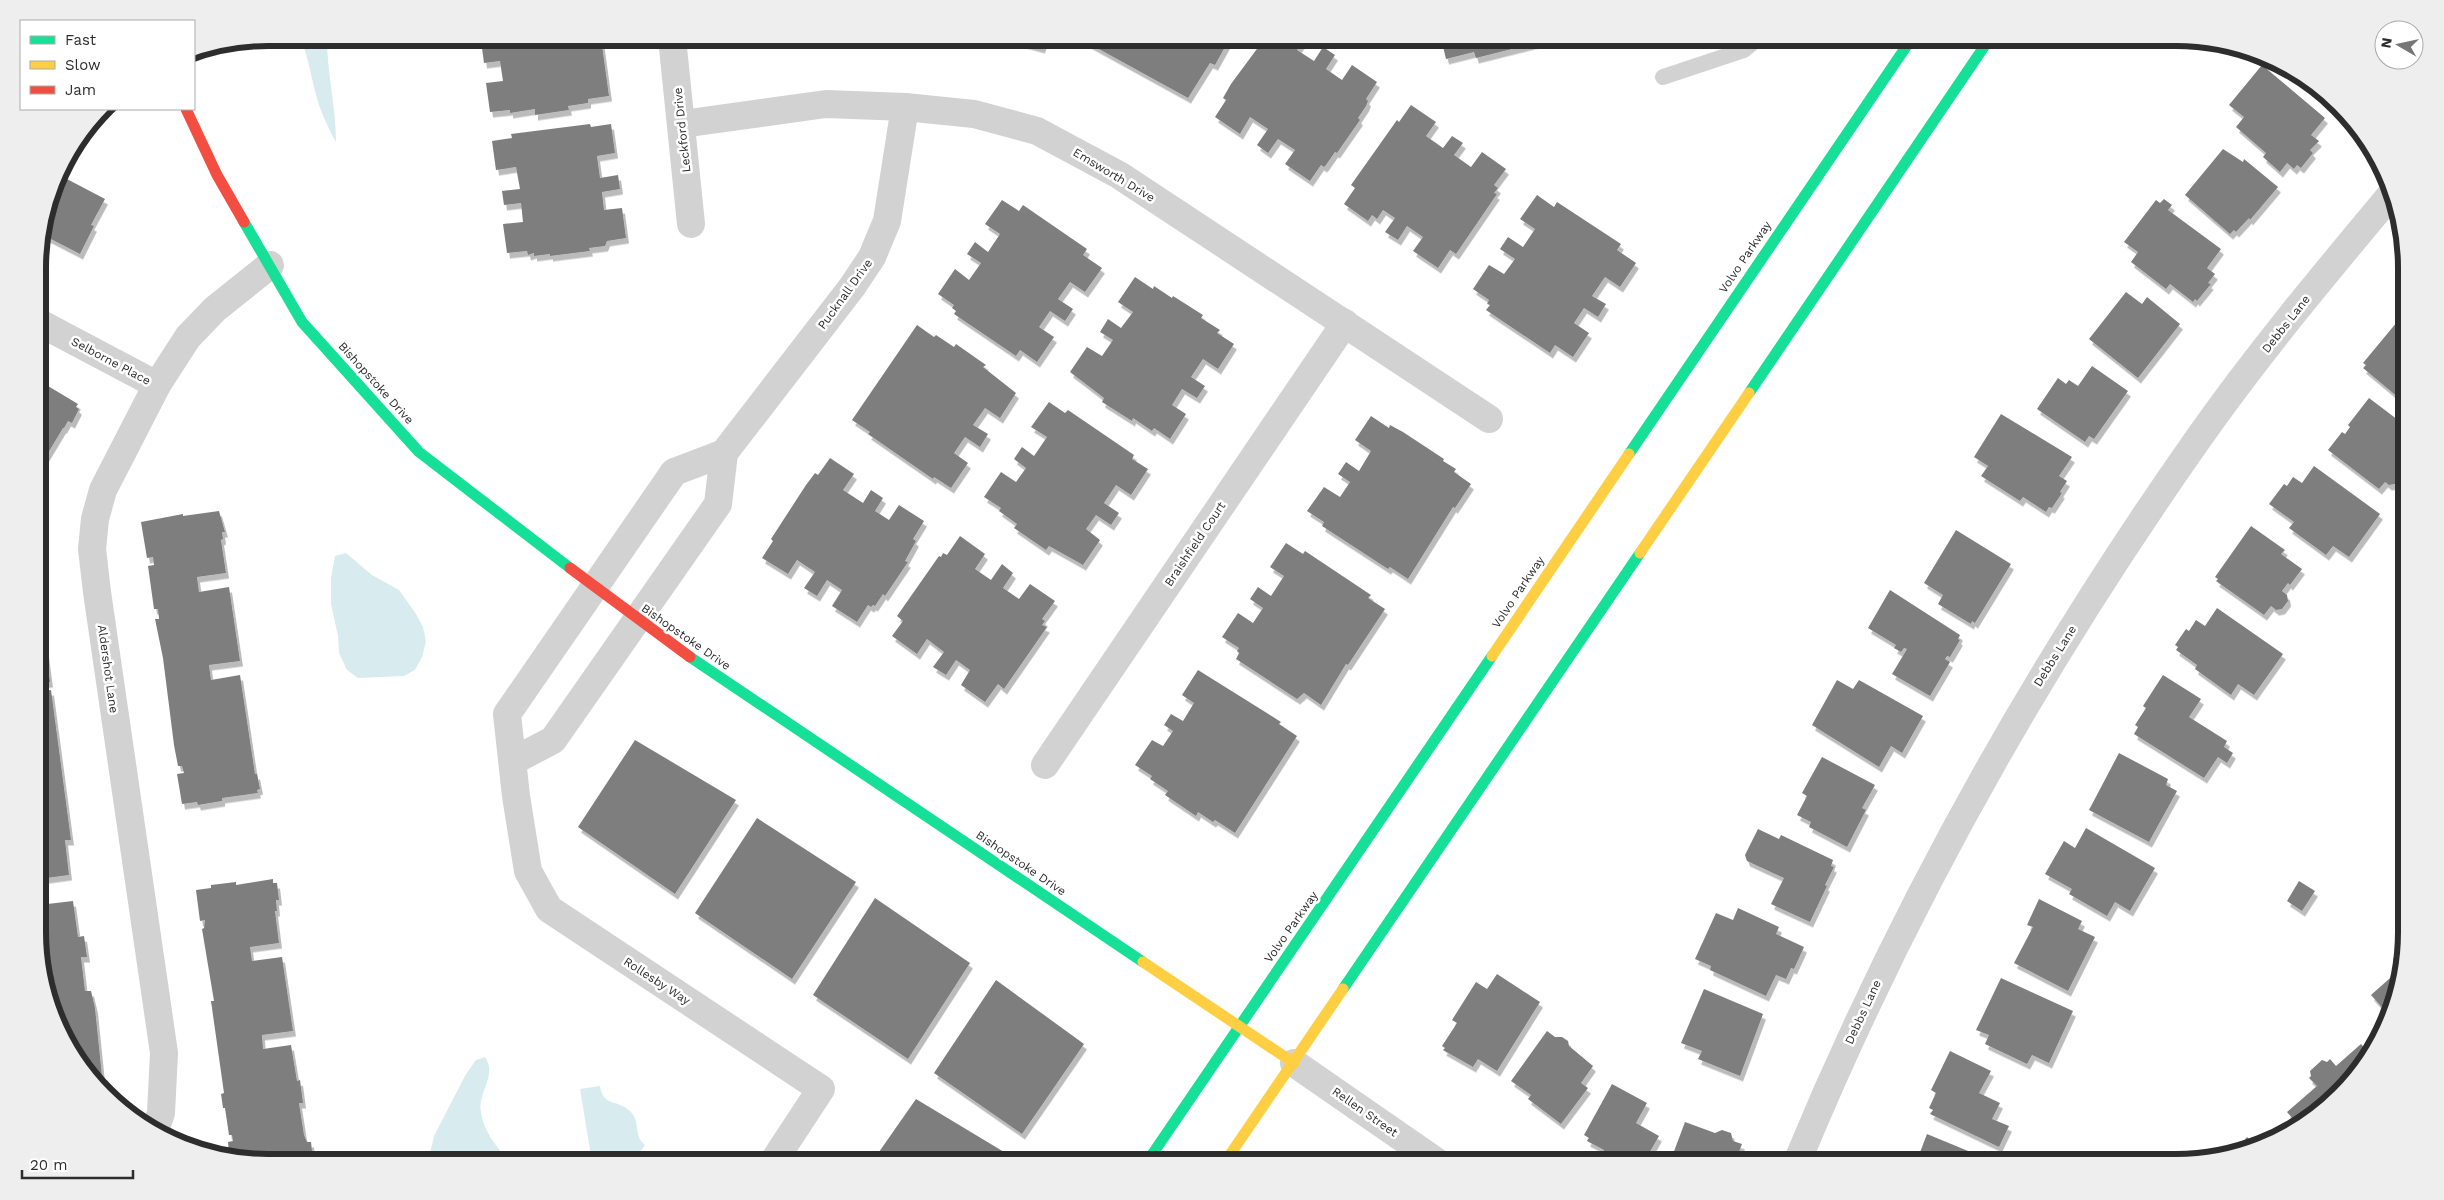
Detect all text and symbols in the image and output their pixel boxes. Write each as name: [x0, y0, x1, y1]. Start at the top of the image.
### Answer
legend: [20, 20, 195, 110]
north arrow: [2374, 20, 2424, 70]
text: Fast: [65, 31, 97, 49]
text: N: [2377, 37, 2395, 49]
text: Slow: [65, 56, 101, 74]
text: Jam: [65, 81, 96, 99]
street label: Leckford Drive: [671, 87, 693, 173]
street label: Emsworth Drive: [1071, 145, 1158, 205]
street label: Volvo Parkway: [1716, 218, 1775, 296]
street label: Pucknall Drive: [815, 256, 875, 332]
street label: Debbs Lane: [2259, 292, 2313, 356]
street label: Selborne Place: [69, 334, 153, 388]
street label: Bishopstoke Drive: [335, 339, 417, 427]
street label: Braishfield Court: [1162, 499, 1228, 589]
street label: Volvo Parkway: [1489, 553, 1548, 631]
street label: Bishopstoke Drive: [639, 601, 733, 673]
street label: Debbs Lane: [2031, 623, 2079, 689]
street label: Aldershot Lane: [95, 624, 121, 714]
street label: Bishopstoke Drive: [973, 828, 1069, 898]
street label: Volvo Parkway: [1261, 888, 1321, 965]
street label: Rollesby Way: [621, 954, 693, 1008]
street label: Debbs Lane: [1842, 978, 1884, 1046]
street label: Rellen Street: [1330, 1084, 1400, 1140]
scale bar: [22, 1148, 134, 1180]
text: 20 m: [30, 1156, 68, 1174]

